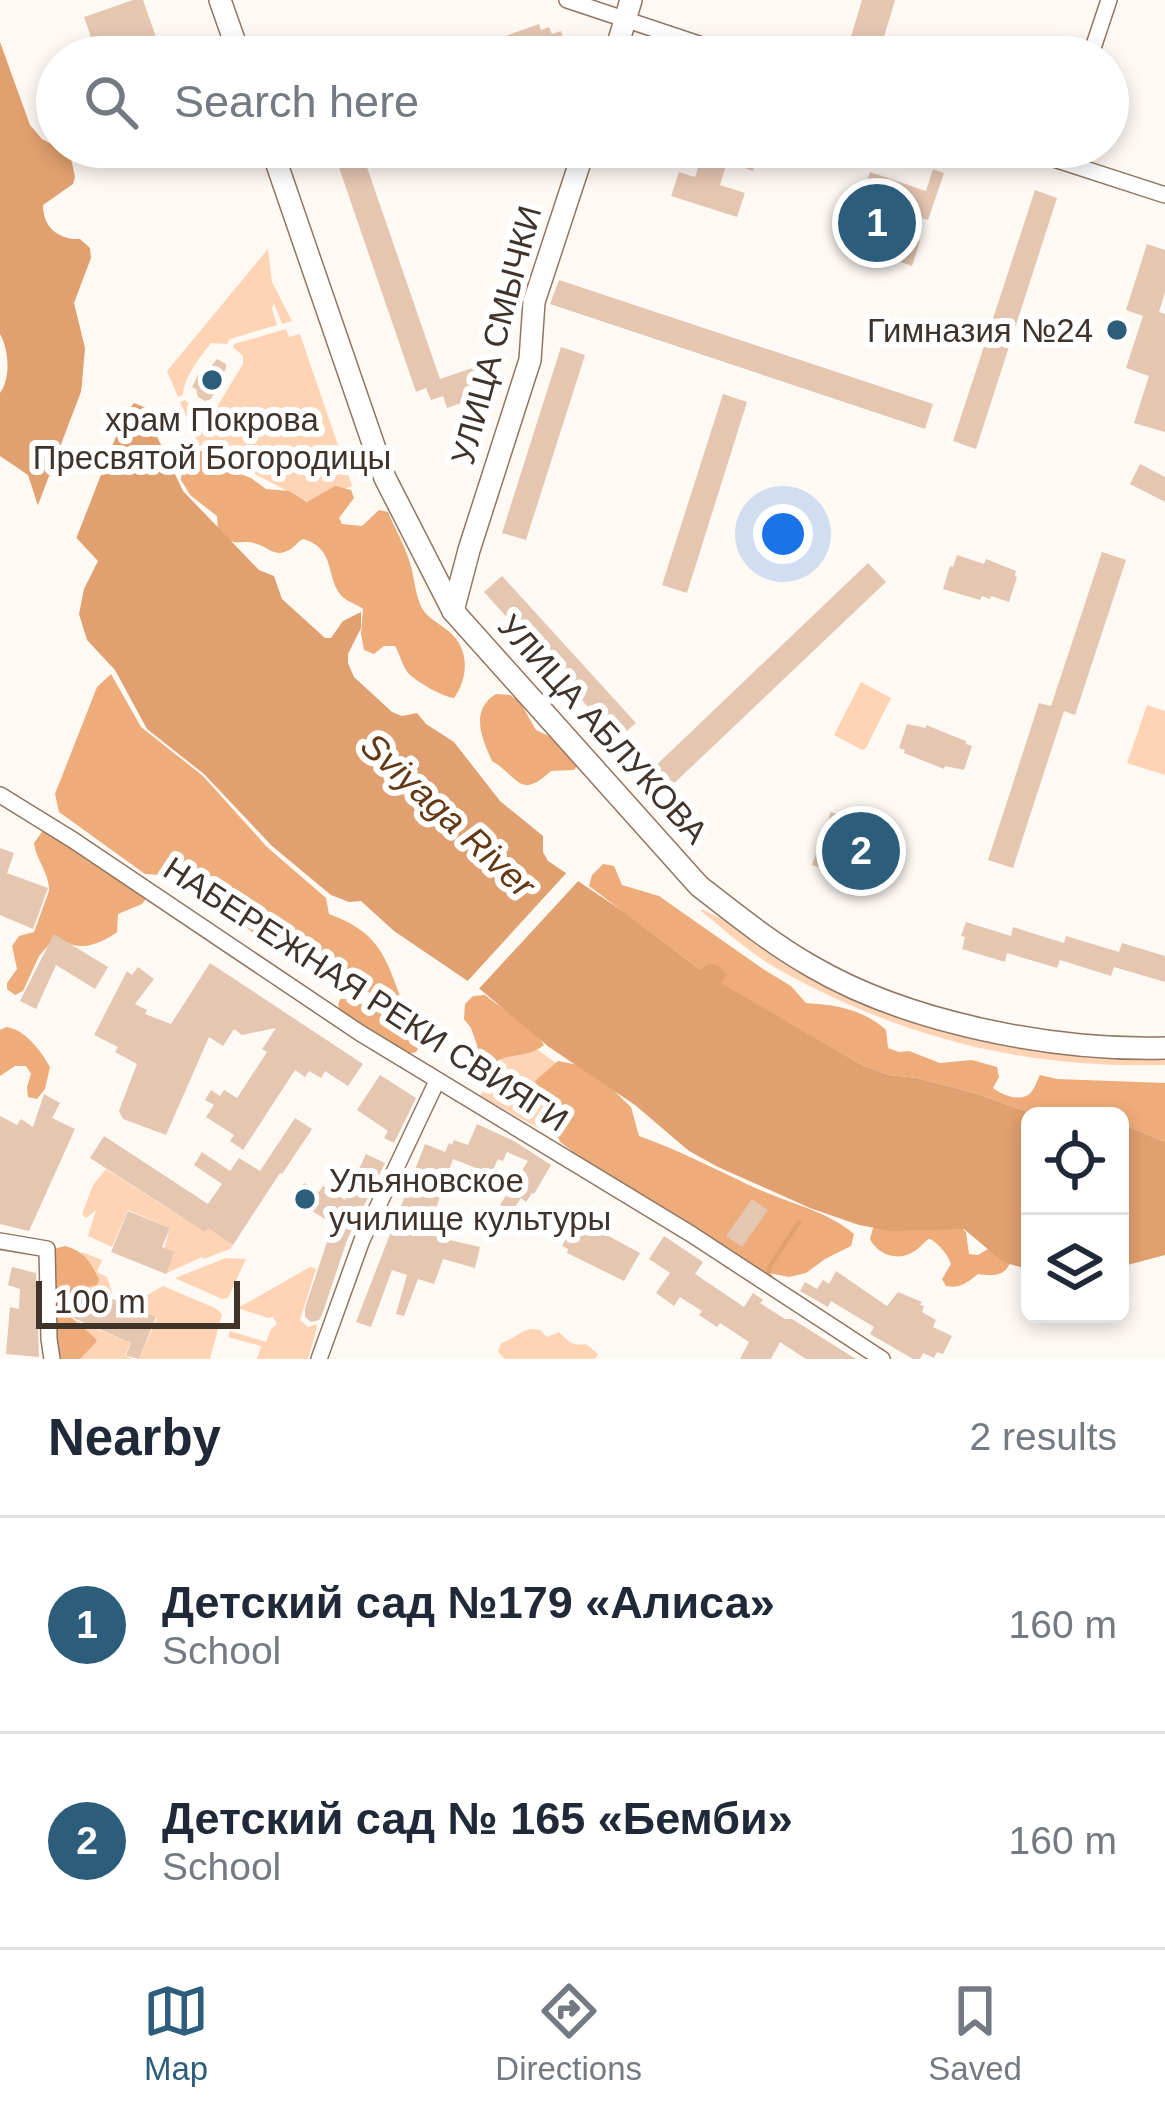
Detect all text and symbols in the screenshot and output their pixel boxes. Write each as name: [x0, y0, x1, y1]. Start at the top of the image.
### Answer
search box: [36, 36, 1129, 168]
icon: search: [78, 69, 144, 135]
text: Search here: [174, 76, 419, 127]
pin: 1: [838, 178, 916, 268]
street label: УЛИЦА СМЫЧКИ: [444, 202, 548, 468]
place label: Гимназия №24: [867, 312, 1093, 349]
marker: Гимназия №24: [1104, 317, 1130, 343]
marker: храм Покрова Пресвятой Богородицы: [199, 367, 225, 393]
place label: храм Покрова Пресвятой Богородицы: [33, 401, 391, 476]
your location: [753, 504, 813, 564]
street label: УЛИЦА АБЛУКОВА: [491, 607, 715, 851]
water label: Sviyaga River: [353, 724, 545, 907]
pin: 2: [822, 806, 900, 896]
street label: НАБЕРЕЖНАЯ РЕКИ СВИЯГИ: [157, 849, 575, 1139]
map controls: [1021, 1107, 1129, 1323]
button: locate: [1021, 1107, 1129, 1215]
place label: Ульяновское училище культуры: [329, 1162, 611, 1237]
marker: Ульяновское училище культуры: [292, 1186, 318, 1212]
button: layers: [1021, 1215, 1129, 1323]
scale bar: [36, 1275, 240, 1328]
text: 100 m: [54, 1283, 146, 1320]
text: Nearby: [48, 1409, 221, 1466]
text: 2 results: [970, 1415, 1117, 1458]
text: Детский сад №179 «Алиса»: [162, 1577, 775, 1628]
text: 1: [76, 1603, 98, 1646]
text: 160 m: [1009, 1603, 1117, 1646]
text: School: [162, 1629, 281, 1672]
text: Детский сад № 165 «Бемби»: [162, 1793, 793, 1844]
text: 2: [76, 1819, 98, 1862]
text: 160 m: [1009, 1819, 1117, 1862]
text: School: [162, 1845, 281, 1888]
tab: Map: [143, 1978, 209, 2088]
tab: Directions: [495, 1978, 642, 2088]
tab: Saved: [928, 1978, 1022, 2088]

